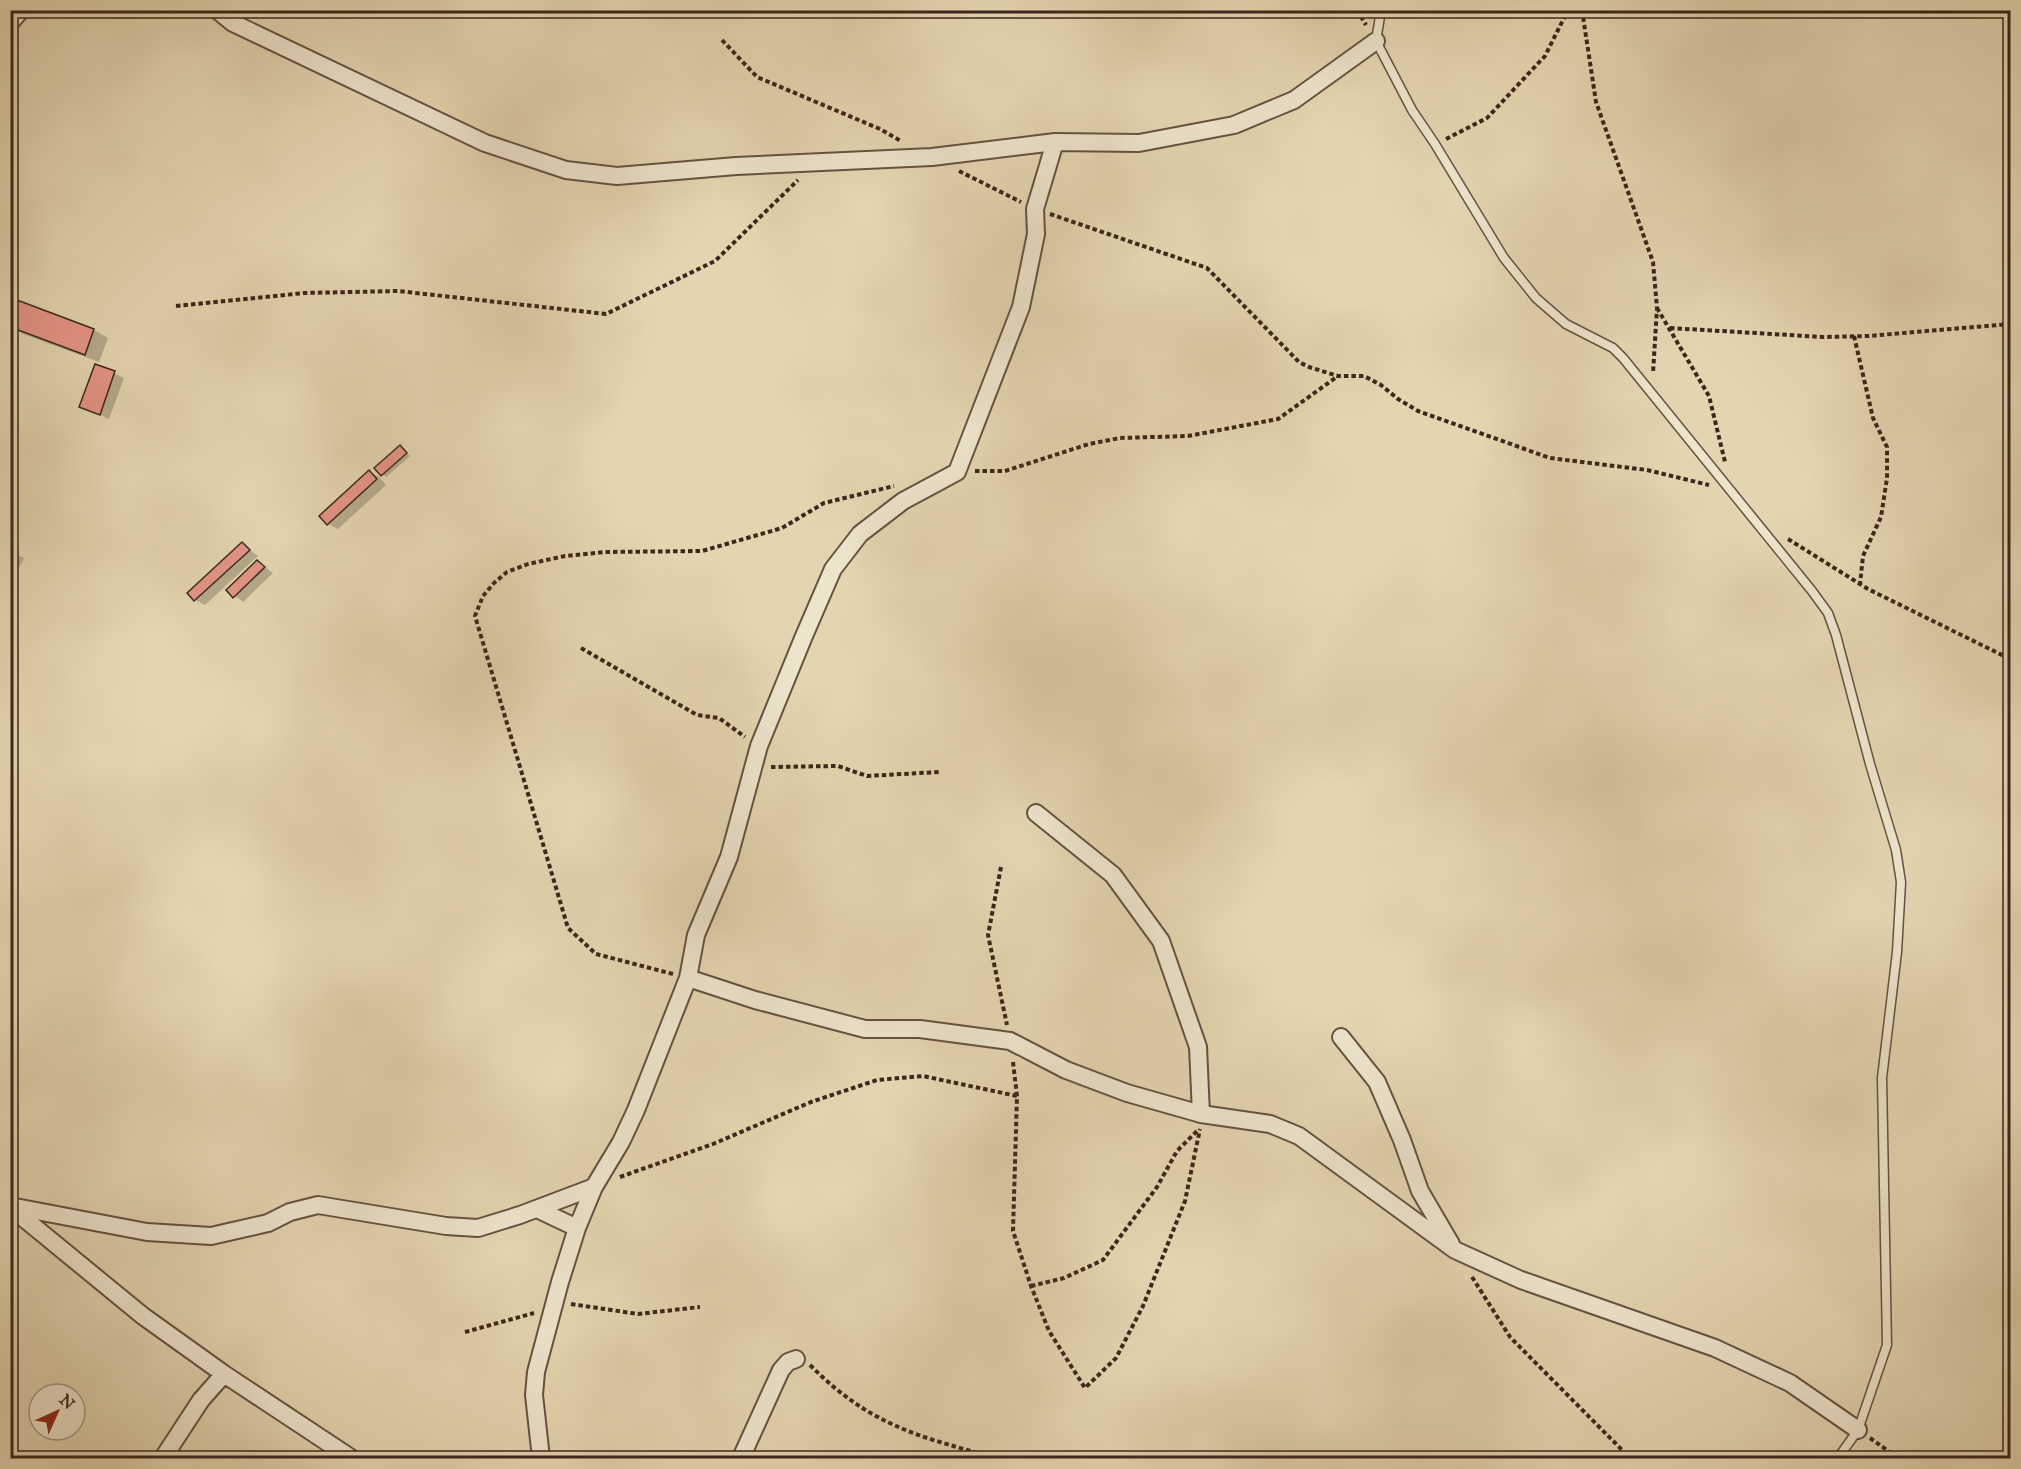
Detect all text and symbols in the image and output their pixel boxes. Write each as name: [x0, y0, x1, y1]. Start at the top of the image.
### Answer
north arrow: [27, 1382, 87, 1442]
text: N: [56, 1390, 79, 1414]

